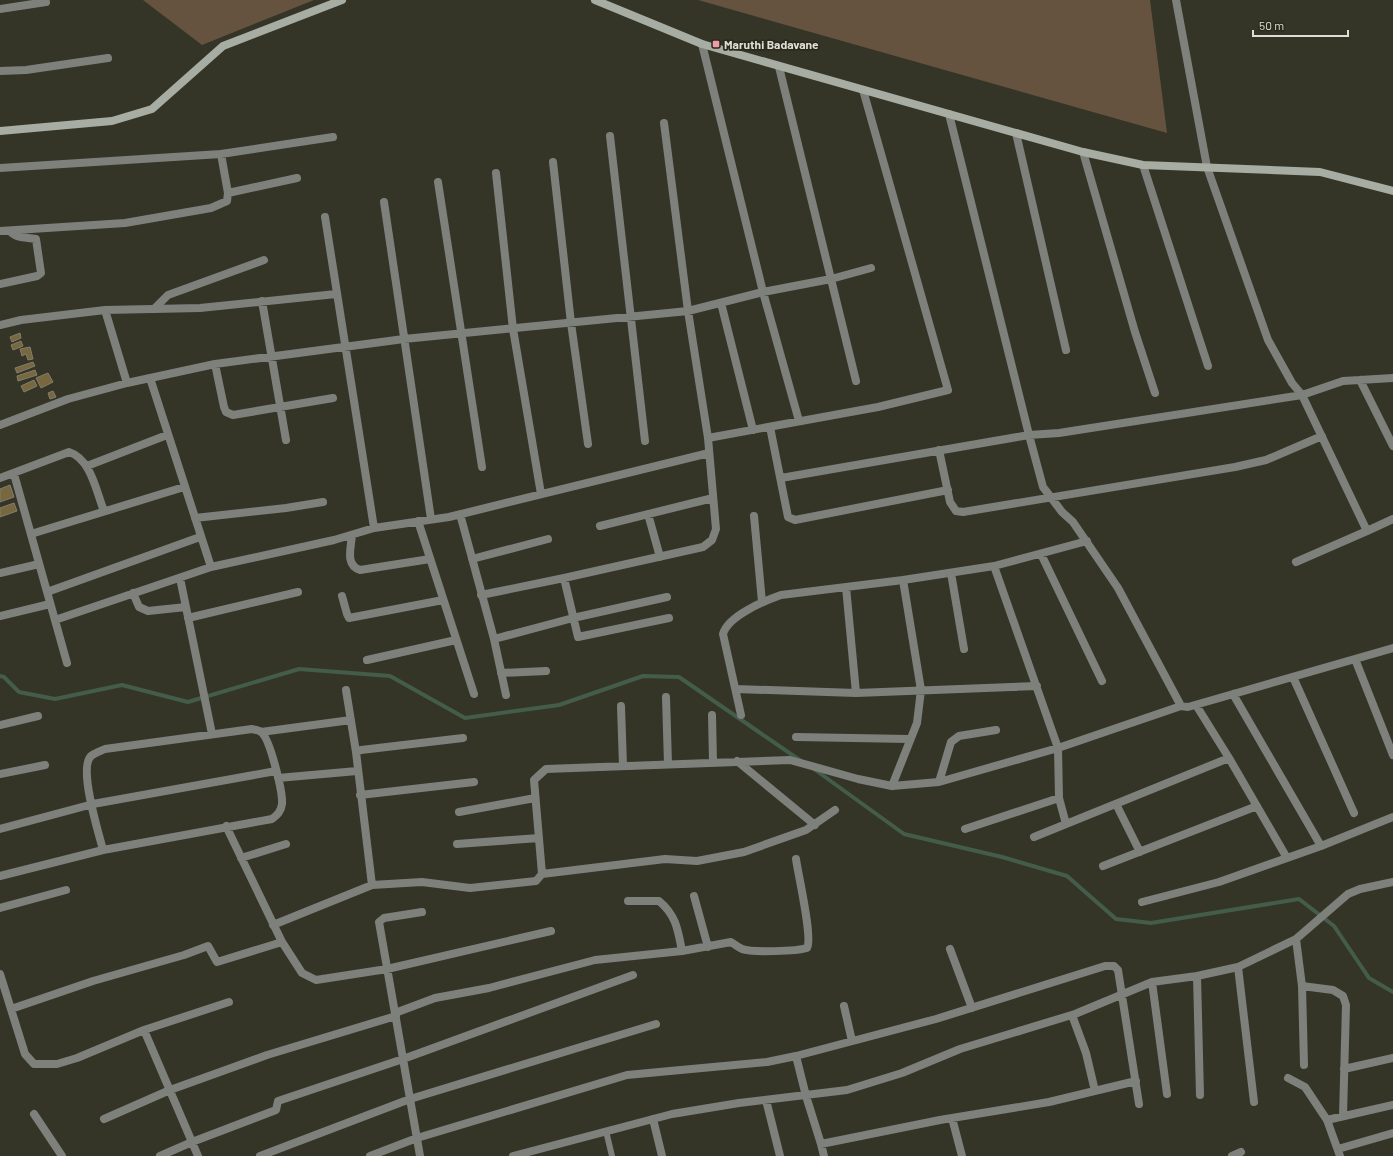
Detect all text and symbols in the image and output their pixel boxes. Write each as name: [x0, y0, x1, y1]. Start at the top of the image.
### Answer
scale bar: [1253, 12, 1348, 38]
text: 50 m: [1259, 18, 1284, 32]
place label: Maruthi Badavane: [724, 37, 819, 51]
marker: Maruthi Badavane: [711, 39, 721, 49]

